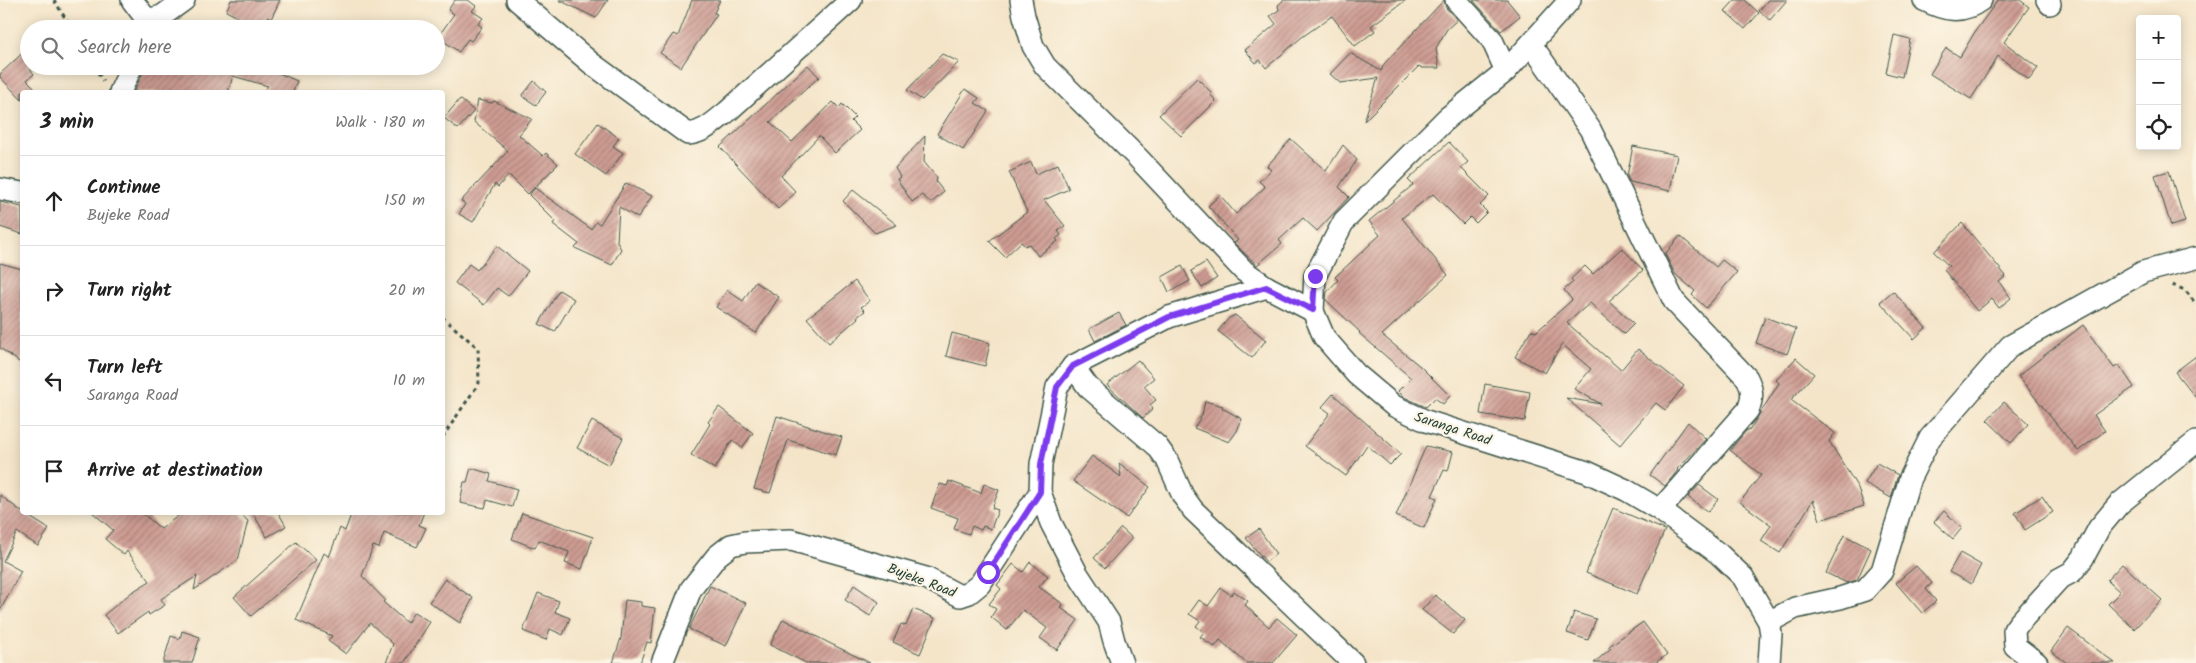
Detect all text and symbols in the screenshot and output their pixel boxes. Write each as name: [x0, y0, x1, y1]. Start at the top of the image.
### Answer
map controls: [2136, 15, 2181, 150]
button: +: [2136, 15, 2181, 60]
search box: [20, 20, 445, 75]
text: Search here: [78, 33, 172, 63]
icon: search: [38, 34, 66, 62]
button: −: [2136, 60, 2181, 105]
button: locate: [2136, 105, 2181, 150]
text: 3 min: [40, 106, 94, 139]
text: Walk · 180 m: [335, 110, 425, 135]
text: Continue: [87, 173, 160, 203]
icon: ahead: [40, 187, 68, 215]
text: 150 m: [384, 188, 425, 213]
text: Bujeke Road: [87, 203, 169, 228]
route end: [1304, 265, 1327, 288]
text: Turn right: [87, 276, 172, 306]
icon: right: [40, 277, 68, 305]
text: 20 m: [389, 278, 425, 303]
text: Turn left: [87, 353, 162, 383]
icon: left: [40, 367, 68, 395]
text: 10 m: [393, 368, 425, 393]
text: Saranga Road: [87, 383, 178, 408]
street label: Saranga Road: [1411, 406, 1495, 452]
text: Arrive at destination: [87, 456, 263, 486]
icon: arrive: [40, 457, 68, 485]
street label: Bujeke Road: [884, 558, 960, 604]
route start: [977, 561, 1000, 584]

